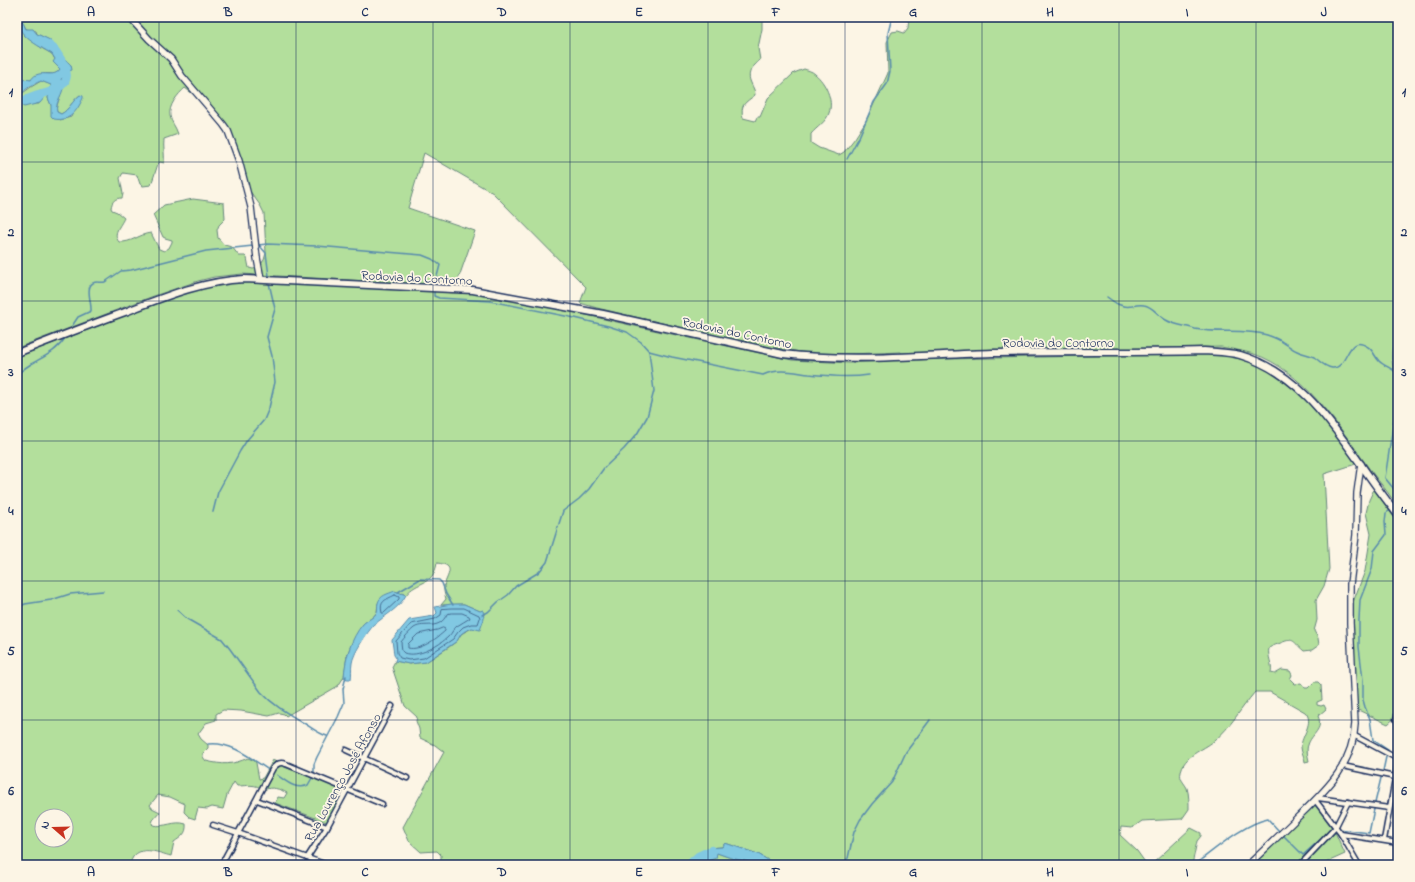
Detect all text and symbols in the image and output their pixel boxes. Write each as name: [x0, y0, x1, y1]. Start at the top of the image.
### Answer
text: A: [87, 3, 95, 22]
text: B: [223, 3, 233, 22]
text: C: [361, 3, 369, 22]
text: D: [496, 3, 507, 22]
text: E: [635, 3, 643, 22]
text: F: [771, 3, 781, 22]
text: G: [909, 3, 917, 22]
text: H: [1046, 3, 1054, 22]
text: I: [1185, 3, 1189, 22]
text: J: [1321, 3, 1327, 22]
text: 1: [9, 83, 14, 102]
text: 1: [1402, 83, 1407, 102]
text: 2: [7, 223, 15, 242]
text: 2: [1400, 223, 1408, 242]
street label: Rodovia do Contorno: [361, 266, 473, 291]
street label: Rodovia do Contorno: [680, 313, 793, 354]
street label: Rodovia do Contorno: [1002, 334, 1114, 353]
text: 3: [7, 363, 14, 382]
text: 3: [1400, 363, 1407, 382]
text: 4: [7, 502, 14, 521]
text: 4: [1400, 502, 1407, 521]
text: 5: [7, 642, 15, 661]
text: 5: [1400, 642, 1408, 661]
street label: Rua Lourenço José Afonso: [300, 710, 387, 846]
text: 6: [7, 782, 14, 801]
text: 6: [1400, 782, 1407, 801]
north arrow: [34, 808, 74, 848]
text: N: [37, 819, 54, 831]
text: A: [87, 863, 95, 882]
text: B: [223, 863, 233, 882]
text: C: [361, 863, 369, 882]
text: D: [496, 863, 507, 882]
text: E: [635, 863, 643, 882]
text: F: [771, 863, 781, 882]
text: G: [909, 863, 917, 882]
text: H: [1046, 863, 1054, 882]
text: I: [1185, 863, 1189, 882]
text: J: [1321, 863, 1327, 882]

